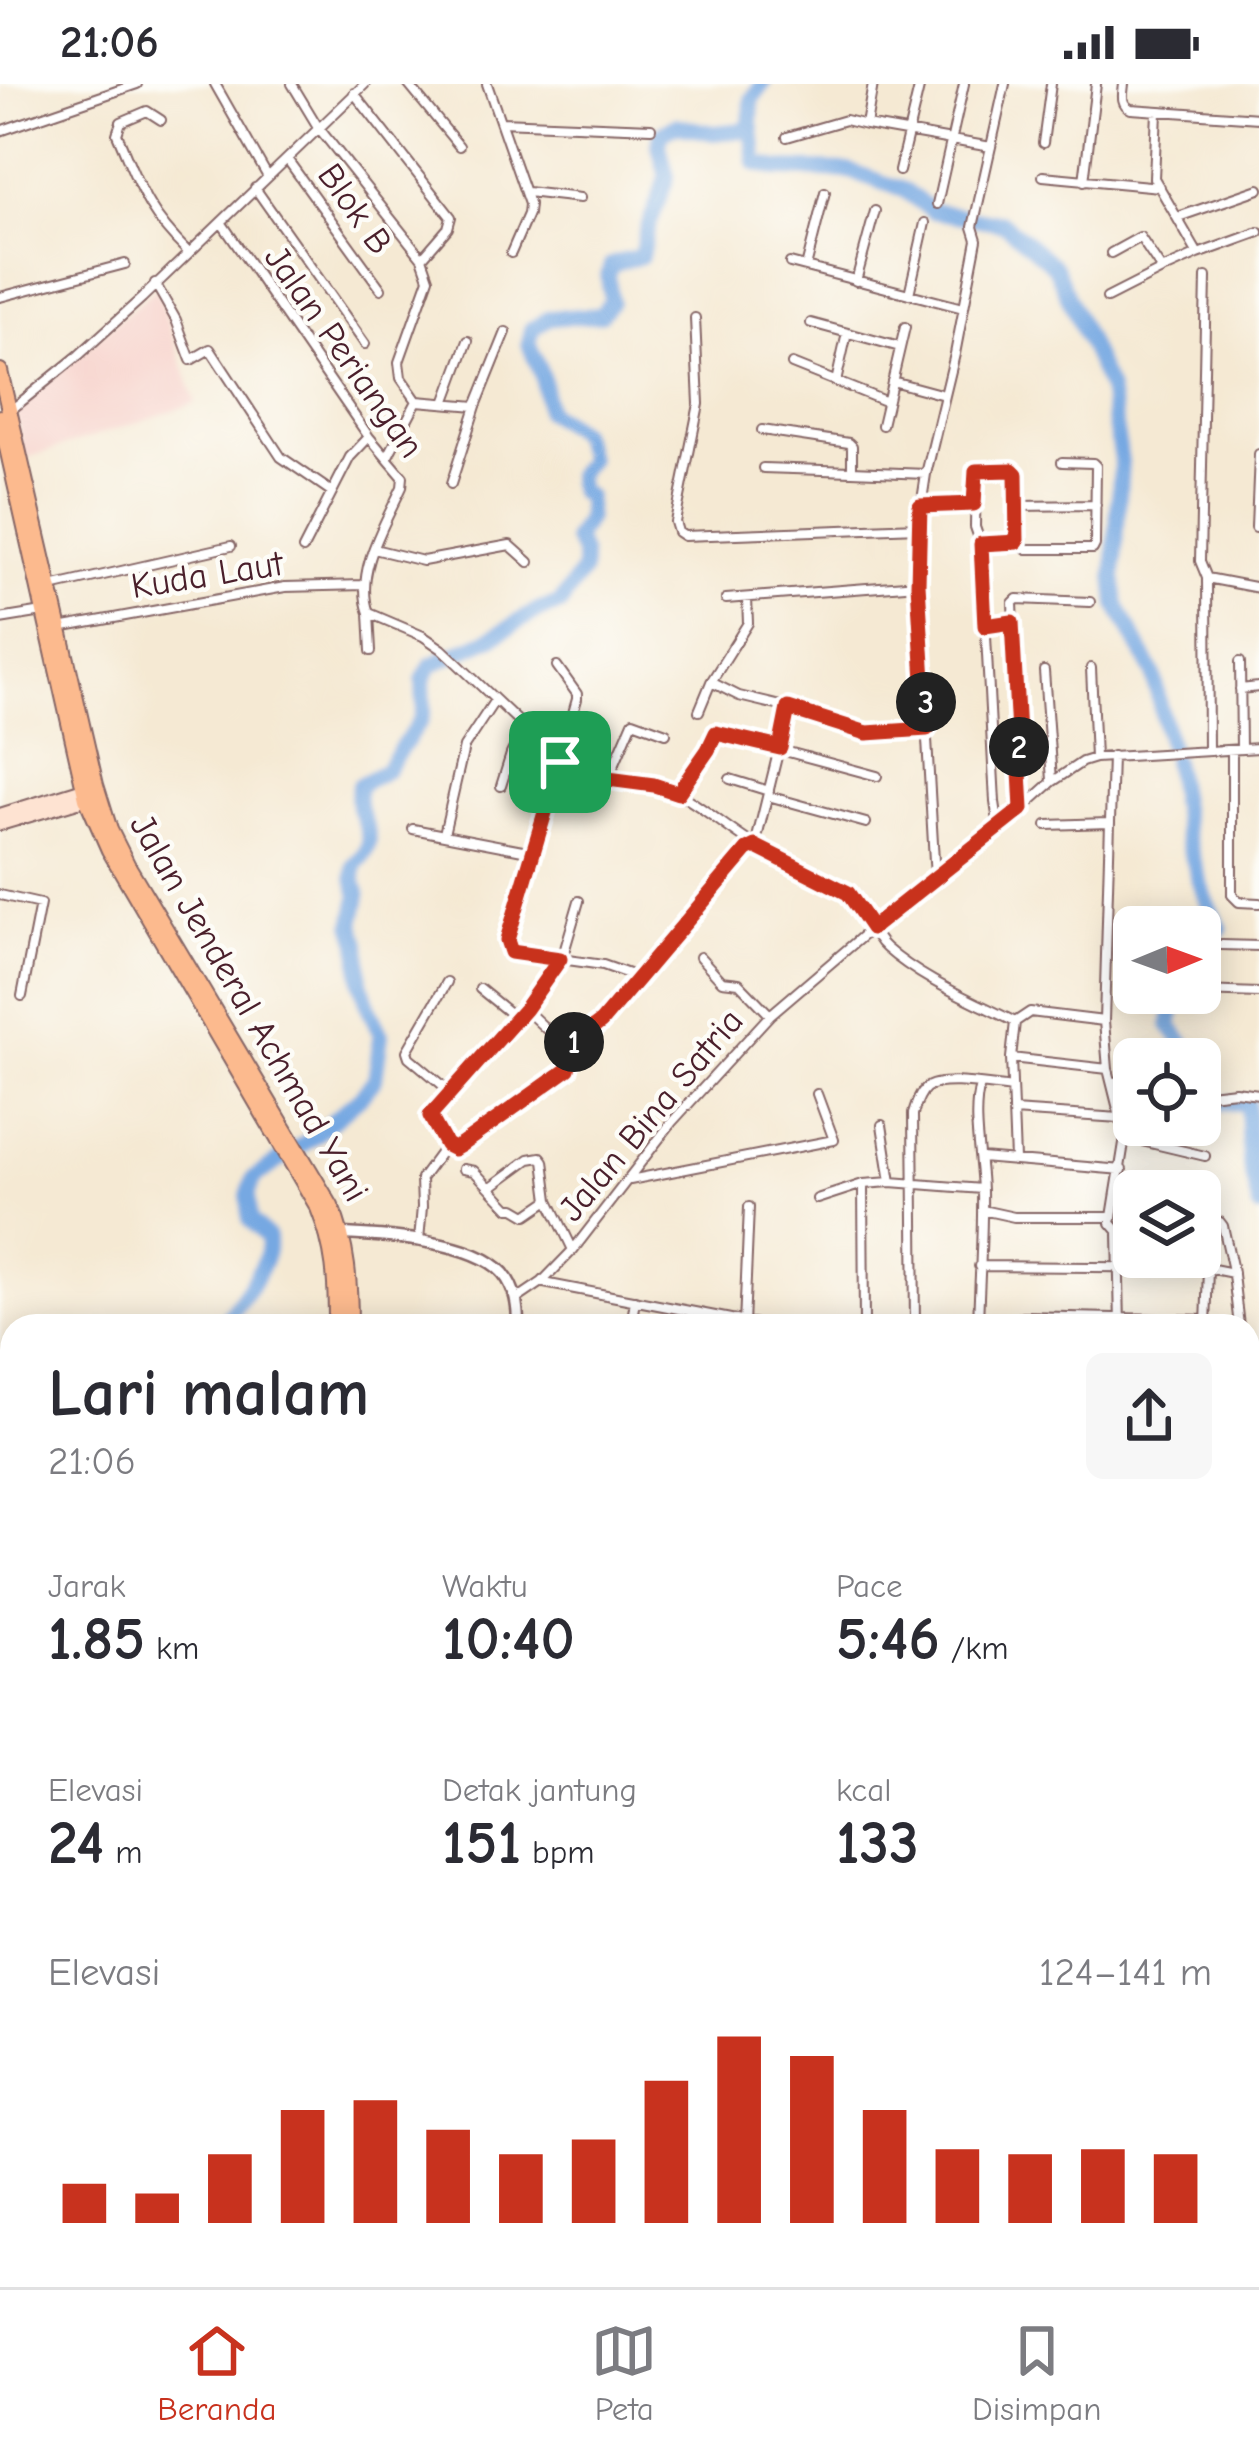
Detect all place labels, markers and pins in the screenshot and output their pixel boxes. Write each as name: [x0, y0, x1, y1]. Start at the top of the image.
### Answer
pin: 3: [896, 672, 956, 732]
pin: [509, 711, 611, 813]
pin: 2: [989, 717, 1049, 777]
pin: 1: [544, 1012, 604, 1072]

